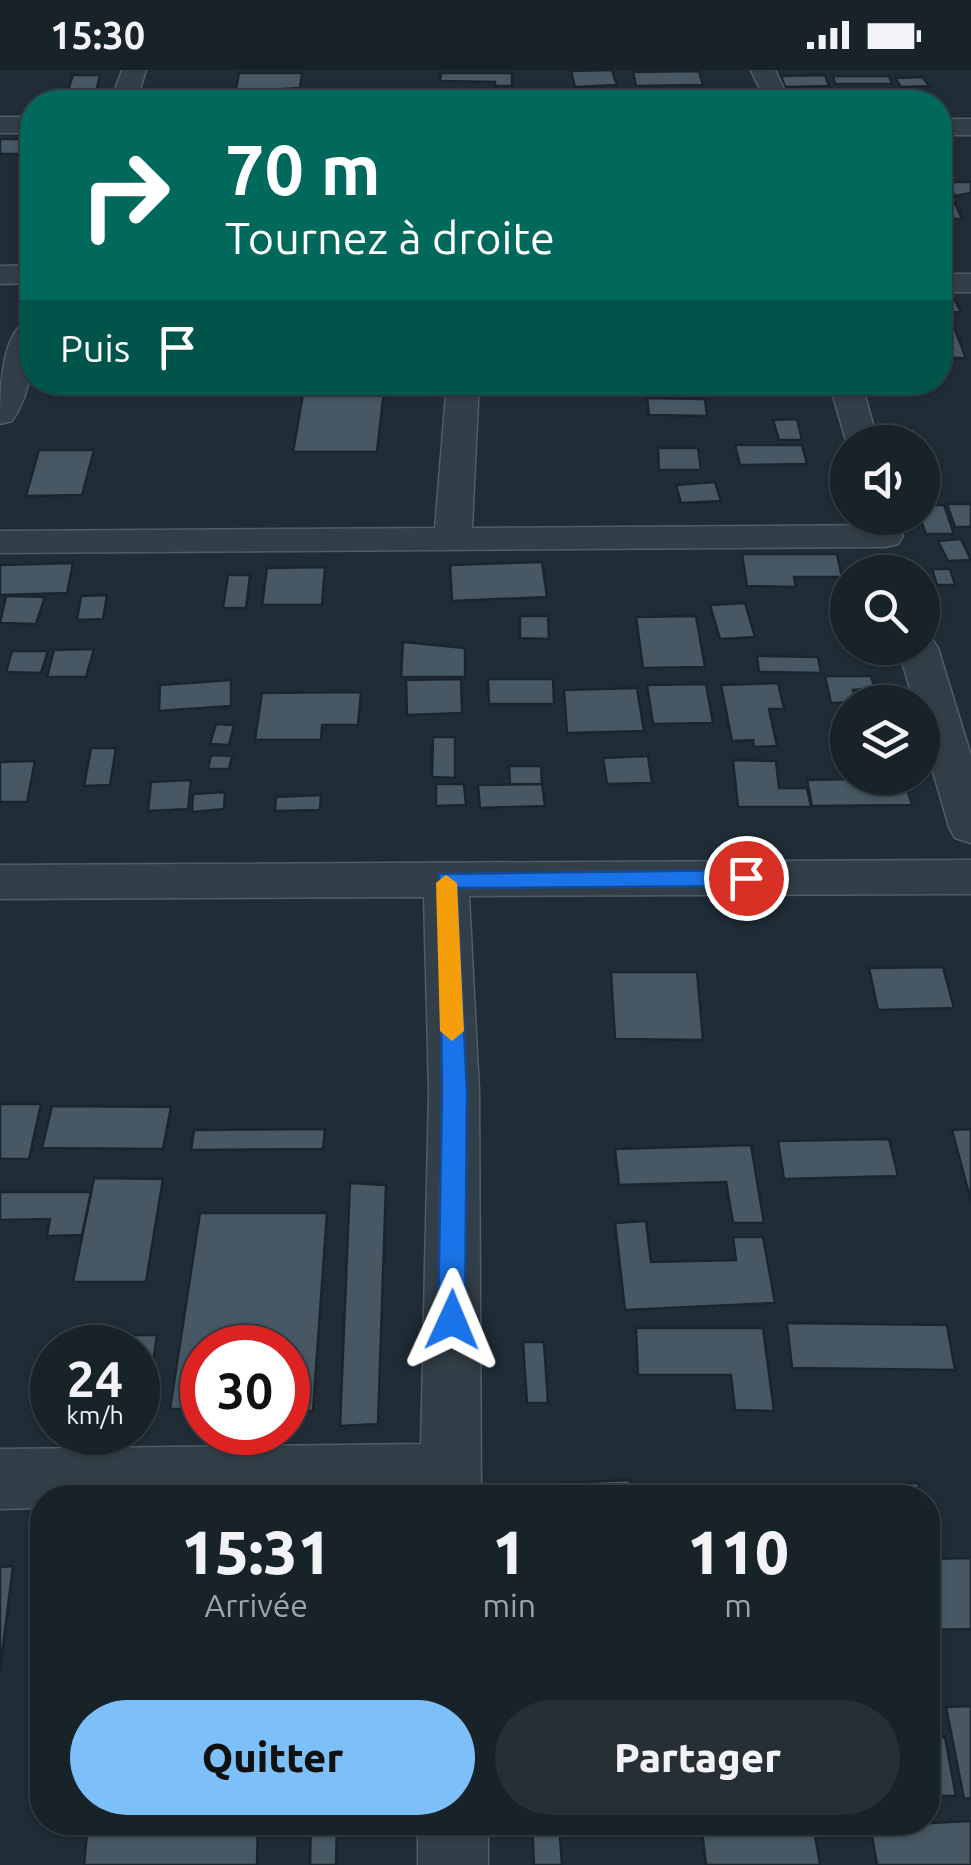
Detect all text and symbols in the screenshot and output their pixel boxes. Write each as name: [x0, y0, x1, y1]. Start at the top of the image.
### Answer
text: 15:30: [50, 14, 145, 56]
icon: right: [60, 130, 190, 260]
text: 70 m: [225, 130, 381, 208]
text: Tournez à droite: [225, 212, 555, 263]
icon: arrive: [150, 320, 205, 375]
text: Puis: [60, 327, 130, 369]
map controls: [830, 425, 940, 795]
button: sound: [830, 425, 940, 535]
button: search: [830, 555, 940, 665]
button: layers: [830, 685, 940, 795]
pin: [704, 836, 789, 921]
icon: arrive: [719, 851, 774, 906]
position arrow: [400, 1268, 504, 1372]
speed limit sign: 30: [180, 1325, 310, 1455]
text: 24: [67, 1350, 123, 1406]
text: km/h: [66, 1401, 124, 1429]
text: 15:31: [181, 1518, 331, 1585]
text: 1: [492, 1518, 526, 1585]
text: 110: [687, 1518, 789, 1585]
text: Arrivée: [204, 1587, 308, 1623]
text: min: [482, 1587, 536, 1623]
text: m: [724, 1587, 752, 1623]
button: Quitter: [70, 1700, 475, 1815]
button: Partager: [495, 1700, 900, 1815]

